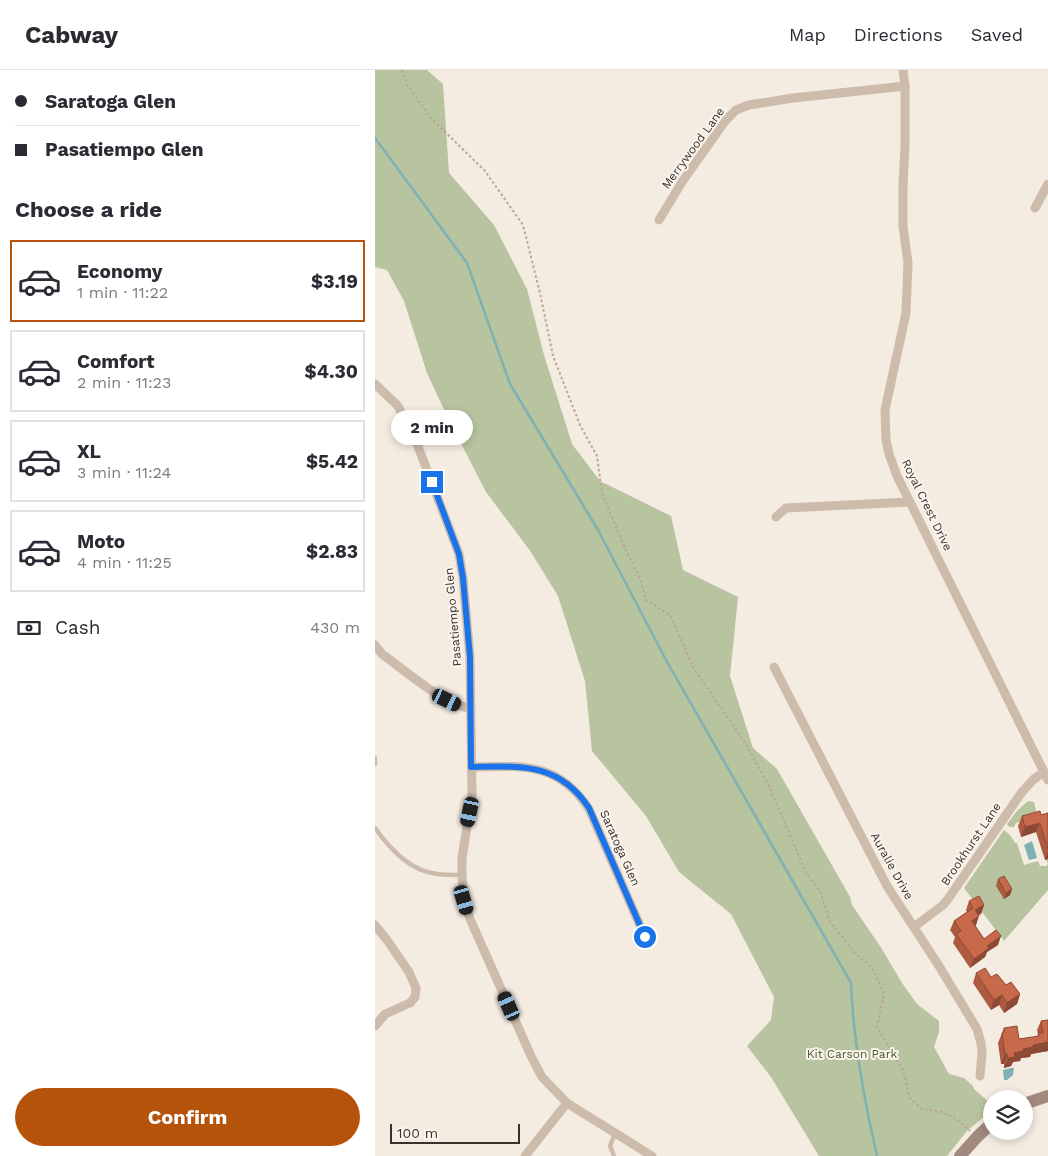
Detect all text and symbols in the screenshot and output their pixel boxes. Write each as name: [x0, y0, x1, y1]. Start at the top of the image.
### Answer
text: Cabway: [25, 21, 118, 49]
text: Map: [789, 24, 826, 45]
text: Directions: [854, 24, 943, 45]
text: Saved: [971, 24, 1023, 45]
text: Saratoga Glen: [45, 90, 176, 113]
street label: Merrywood Lane: [659, 104, 727, 191]
text: Pasatiempo Glen: [45, 138, 204, 161]
text: Choose a ride: [15, 197, 162, 222]
icon: car: [17, 259, 62, 304]
text: Economy: [77, 260, 162, 283]
text: $3.19: [311, 270, 358, 293]
text: 1 min · 11:22: [77, 283, 168, 302]
icon: car: [17, 349, 62, 394]
text: Comfort: [77, 350, 155, 373]
text: $4.30: [305, 360, 358, 383]
text: 2 min · 11:23: [77, 373, 171, 392]
callout: 2 min: [391, 410, 473, 444]
text: 2 min: [410, 418, 454, 437]
icon: car: [17, 439, 62, 484]
text: XL: [77, 440, 101, 463]
text: $5.42: [306, 450, 358, 473]
street label: Royal Crest Drive: [899, 457, 955, 553]
text: 3 min · 11:24: [77, 463, 171, 482]
route end: [421, 471, 443, 493]
icon: car: [17, 529, 62, 574]
text: Moto: [77, 530, 125, 553]
text: $2.83: [306, 540, 358, 563]
text: 4 min · 11:25: [77, 553, 172, 572]
street label: Pasatiempo Glen: [442, 567, 464, 667]
icon: cash: [15, 614, 43, 642]
text: Cash: [55, 616, 101, 639]
text: 430 m: [310, 618, 360, 637]
car: [430, 687, 463, 713]
car: [459, 796, 480, 828]
street label: Brookhurst Lane: [938, 800, 1004, 888]
street label: Saratoga Glen: [597, 808, 643, 888]
street label: Auralie Drive: [868, 830, 916, 902]
car: [452, 884, 475, 916]
route start: [634, 926, 656, 948]
car: [496, 989, 521, 1023]
park label: Kit Carson Park: [807, 1047, 898, 1061]
button: Confirm: [15, 1088, 360, 1146]
map controls: [983, 1090, 1033, 1140]
button: layers: [983, 1090, 1033, 1140]
scale bar: [390, 1121, 520, 1144]
text: 100 m: [397, 1125, 438, 1141]

